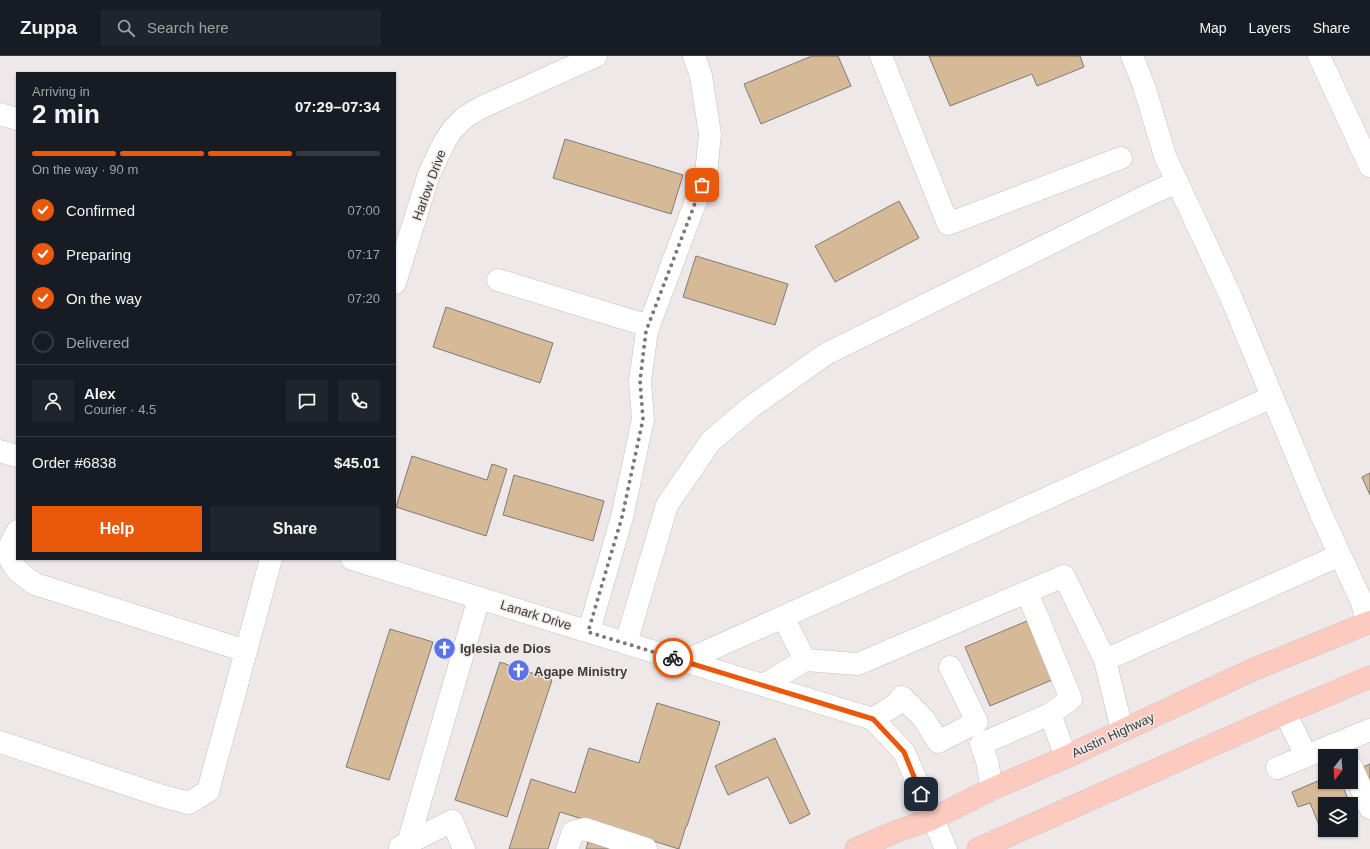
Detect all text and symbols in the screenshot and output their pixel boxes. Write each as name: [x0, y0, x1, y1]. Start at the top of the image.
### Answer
search box: [101, 10, 381, 46]
text: Zuppa: [20, 17, 77, 38]
icon: search: [115, 17, 137, 39]
text: Search here: [147, 19, 229, 36]
text: Map: [1199, 20, 1227, 36]
text: Layers: [1249, 20, 1291, 36]
text: Share: [1313, 20, 1350, 36]
text: Arriving in: [32, 84, 90, 99]
text: 07:29–07:34: [295, 98, 380, 115]
text: 2 min: [32, 99, 100, 129]
street label: Harlow Drive: [409, 147, 449, 223]
text: On the way · 90 m: [32, 162, 138, 177]
pin: [685, 168, 719, 202]
icon: bag: [691, 174, 713, 196]
icon: check: [32, 199, 54, 221]
text: Confirmed: [66, 202, 135, 219]
text: 07:00: [347, 203, 380, 218]
icon: check: [32, 243, 54, 265]
text: Preparing: [66, 246, 131, 263]
text: 07:17: [347, 247, 380, 262]
icon: check: [32, 287, 54, 309]
text: On the way: [66, 290, 142, 307]
text: 07:20: [347, 291, 380, 306]
text: Delivered: [66, 334, 129, 351]
button: person: [32, 380, 74, 422]
button: chat: [286, 380, 328, 422]
button: phone: [338, 380, 380, 422]
text: Alex: [84, 385, 116, 402]
text: Courier · 4.5: [84, 402, 156, 417]
text: Order #6838: [32, 454, 116, 471]
text: $45.01: [334, 454, 380, 471]
button: Help: [32, 506, 202, 552]
button: Share: [210, 506, 380, 552]
street label: Lanark Drive: [499, 597, 573, 633]
church icon: Iglesia de Dios: [432, 635, 458, 661]
courier: [653, 638, 693, 678]
place label: Iglesia de Dios: [460, 641, 551, 656]
icon: bike: [662, 647, 684, 669]
church icon: Agape Ministry: [505, 658, 531, 684]
place label: Agape Ministry: [534, 664, 628, 679]
street label: Austin Highway: [1069, 709, 1157, 761]
north arrow: [1318, 749, 1358, 789]
map controls: [1318, 749, 1358, 837]
pin: [904, 777, 938, 811]
icon: home: [910, 783, 932, 805]
button: layers: [1318, 797, 1358, 837]

